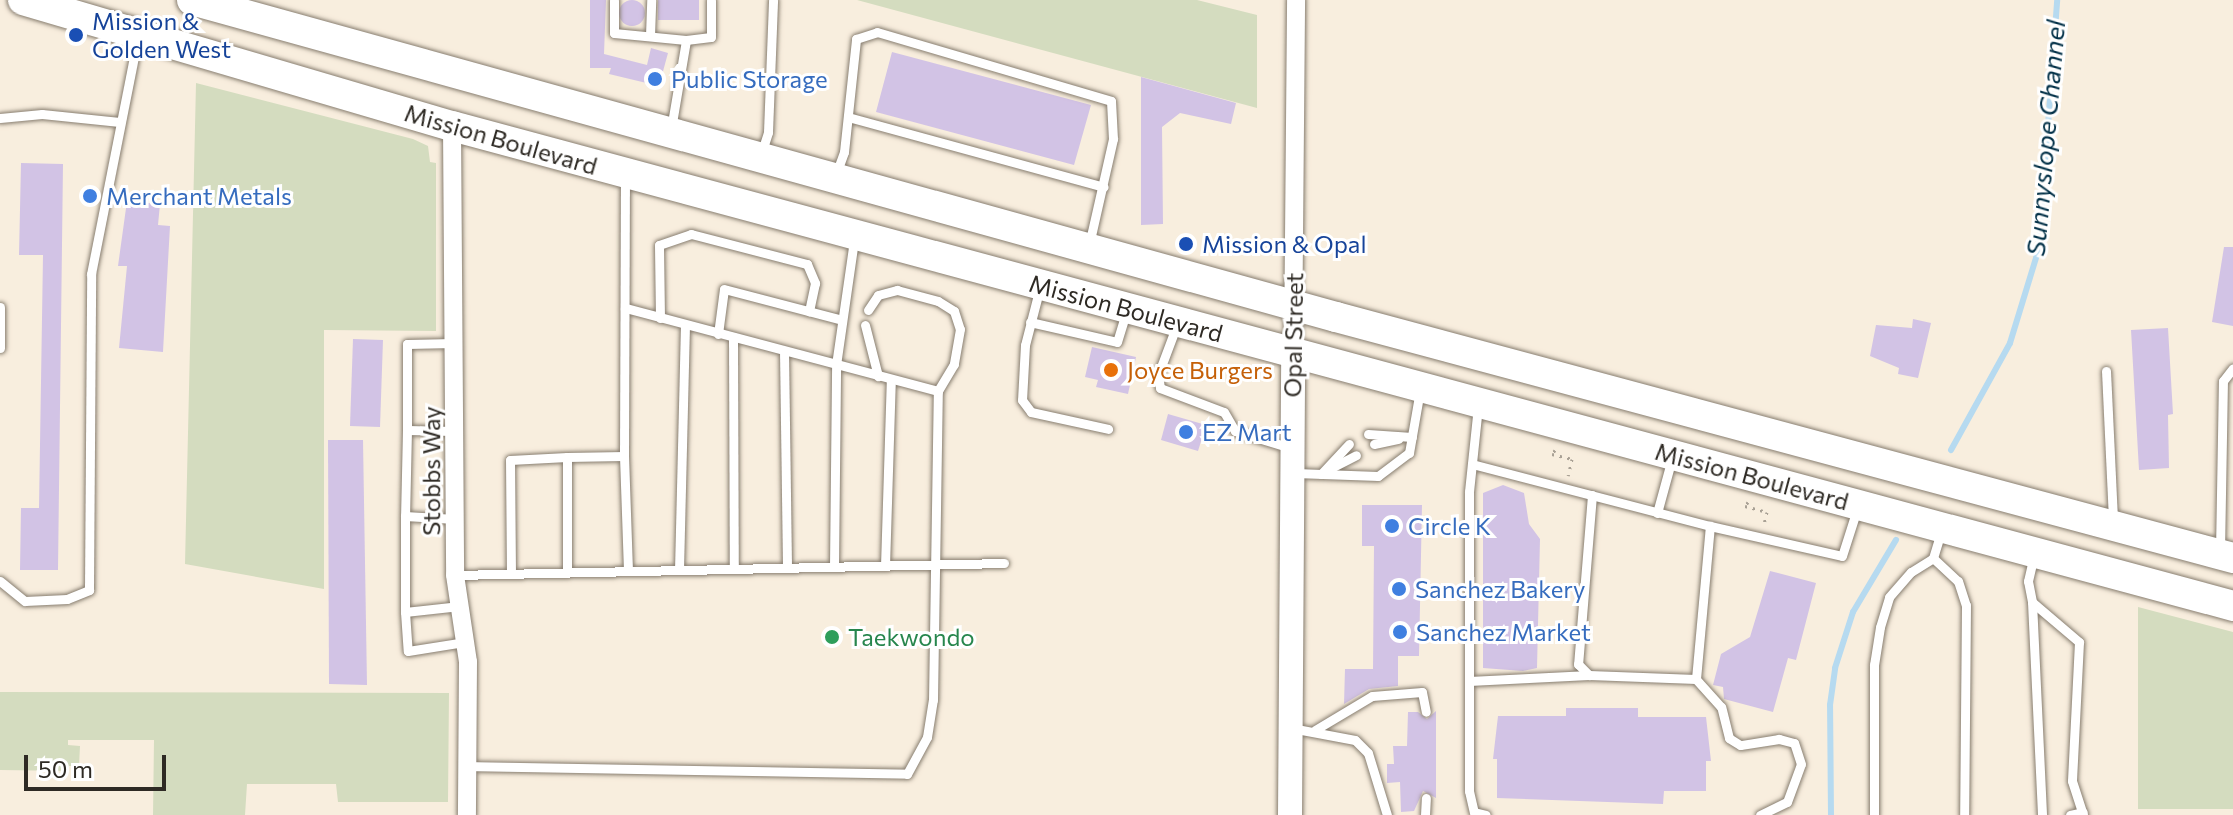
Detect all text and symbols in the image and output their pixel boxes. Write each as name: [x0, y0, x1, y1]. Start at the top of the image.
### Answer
place label: Mission & Golden West: [92, 7, 231, 63]
water label: Sunnyslope Channel: [2019, 19, 2071, 257]
marker: Mission & Golden West: [67, 26, 85, 44]
place label: Public Storage: [671, 65, 828, 93]
marker: Public Storage: [646, 70, 664, 88]
street label: Mission Boulevard: [401, 98, 601, 180]
place label: Merchant Metals: [106, 182, 292, 210]
marker: Merchant Metals: [81, 187, 99, 205]
place label: Mission & Opal: [1202, 230, 1366, 258]
marker: Mission & Opal: [1177, 235, 1195, 253]
street label: Mission Boulevard: [1026, 268, 1226, 348]
street label: Opal Street: [1278, 272, 1308, 398]
place label: Joyce Burgers: [1127, 356, 1273, 384]
marker: Joyce Burgers: [1102, 361, 1120, 379]
street label: Stobbs Way: [417, 406, 445, 536]
place label: EZ Mart: [1202, 418, 1292, 446]
marker: EZ Mart: [1177, 423, 1195, 441]
street label: Mission Boulevard: [1652, 436, 1852, 516]
place label: Circle K: [1408, 512, 1491, 540]
marker: Circle K: [1383, 517, 1401, 535]
place label: Sanchez Bakery: [1415, 575, 1585, 603]
marker: Sanchez Bakery: [1390, 580, 1408, 598]
place label: Sanchez Market: [1416, 618, 1591, 646]
place label: Taekwondo: [848, 623, 975, 651]
marker: Sanchez Market: [1391, 623, 1409, 641]
marker: Taekwondo: [823, 628, 841, 646]
scale bar: [28, 739, 170, 789]
text: 50 m: [38, 754, 93, 783]

